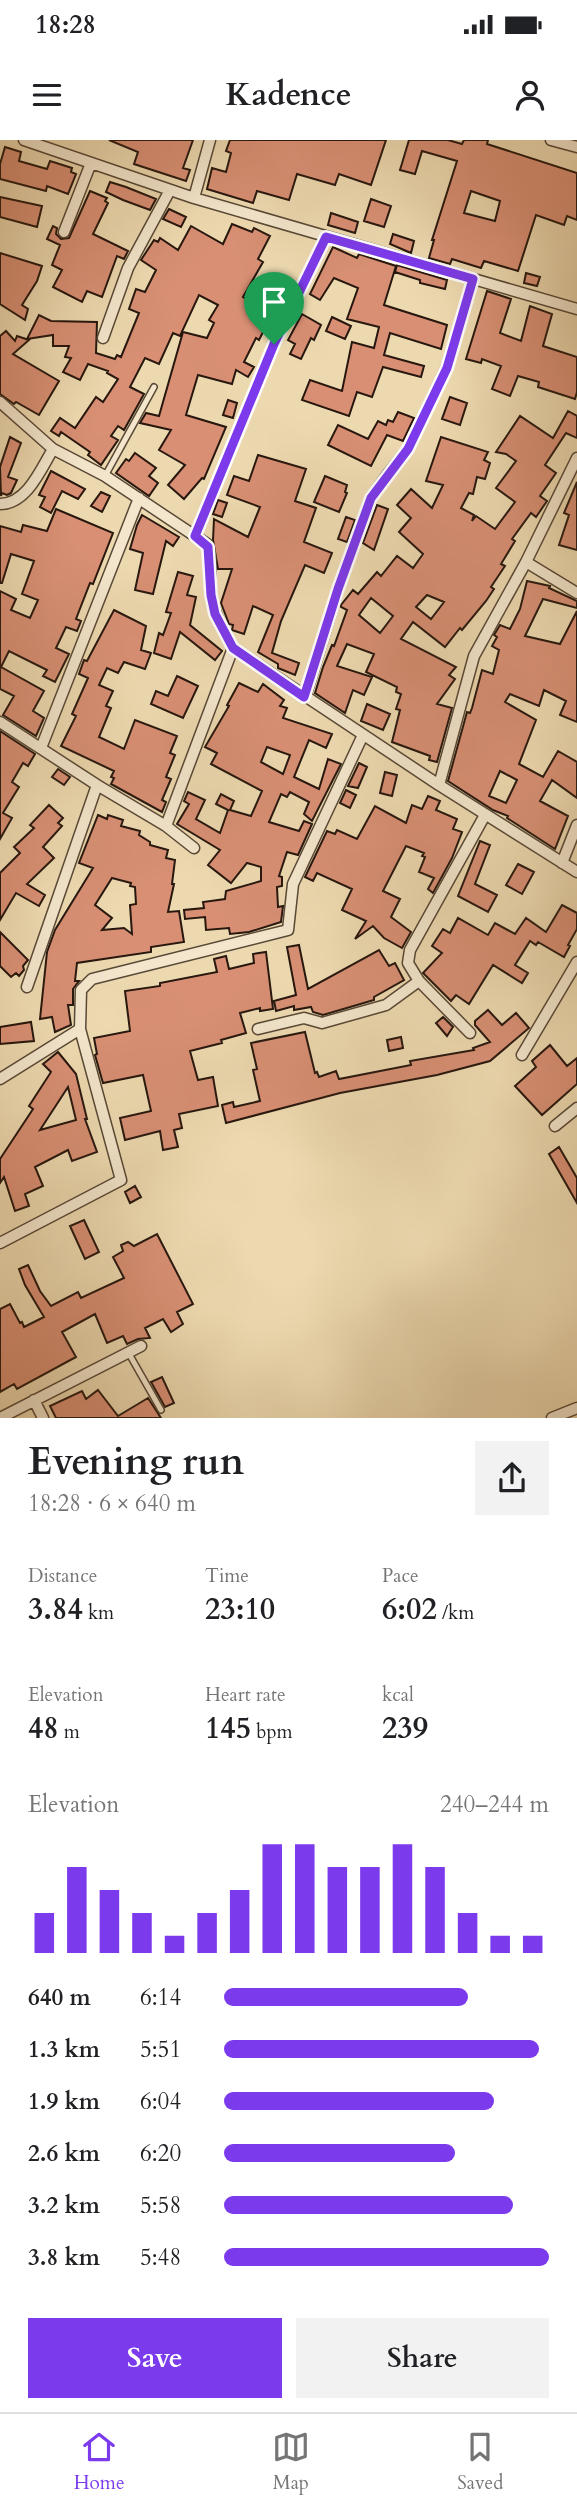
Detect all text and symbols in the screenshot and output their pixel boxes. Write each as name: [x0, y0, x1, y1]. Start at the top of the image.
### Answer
text: 18:28: [35, 7, 96, 42]
text: Kadence: [225, 73, 352, 117]
icon: menu: [28, 76, 66, 114]
icon: person: [511, 76, 549, 114]
pin: [244, 272, 304, 344]
icon: arrive: [255, 283, 293, 321]
text: Evening run: [28, 1436, 244, 1488]
button: share: [475, 1441, 549, 1515]
text: 18:28 · 6 × 640 m: [28, 1488, 196, 1519]
text: Distance: [28, 1563, 97, 1589]
text: Time: [205, 1563, 249, 1589]
text: Pace: [382, 1563, 419, 1589]
text: 3.84: [28, 1589, 83, 1630]
text: 23:10: [205, 1589, 275, 1630]
text: 6:02: [382, 1589, 437, 1630]
text: km: [83, 1600, 114, 1626]
text: /km: [437, 1600, 474, 1626]
text: Elevation: [28, 1682, 103, 1708]
text: Heart rate: [205, 1682, 286, 1708]
text: kcal: [382, 1682, 414, 1708]
text: 48: [28, 1708, 59, 1749]
text: 145: [205, 1708, 251, 1749]
text: 239: [382, 1708, 428, 1749]
text: m: [59, 1719, 80, 1745]
text: bpm: [251, 1719, 293, 1745]
text: Elevation: [28, 1789, 119, 1820]
text: 240–244 m: [440, 1789, 549, 1820]
text: 640 m: [28, 1982, 91, 2013]
text: 6:14: [140, 1982, 181, 2013]
text: 1.3 km: [28, 2034, 100, 2065]
text: 5:51: [140, 2034, 181, 2065]
text: 1.9 km: [28, 2086, 100, 2117]
text: 6:04: [140, 2086, 181, 2117]
text: 2.6 km: [28, 2138, 100, 2169]
text: 6:20: [140, 2138, 181, 2169]
text: 3.2 km: [28, 2190, 100, 2221]
text: 5:58: [140, 2190, 181, 2221]
text: 3.8 km: [28, 2242, 100, 2273]
text: 5:48: [140, 2242, 181, 2273]
button: Save: [28, 2318, 282, 2398]
button: Share: [296, 2318, 549, 2398]
tab: Home: [74, 2428, 125, 2496]
tab: Map: [272, 2428, 310, 2496]
tab: Saved: [457, 2428, 503, 2496]

